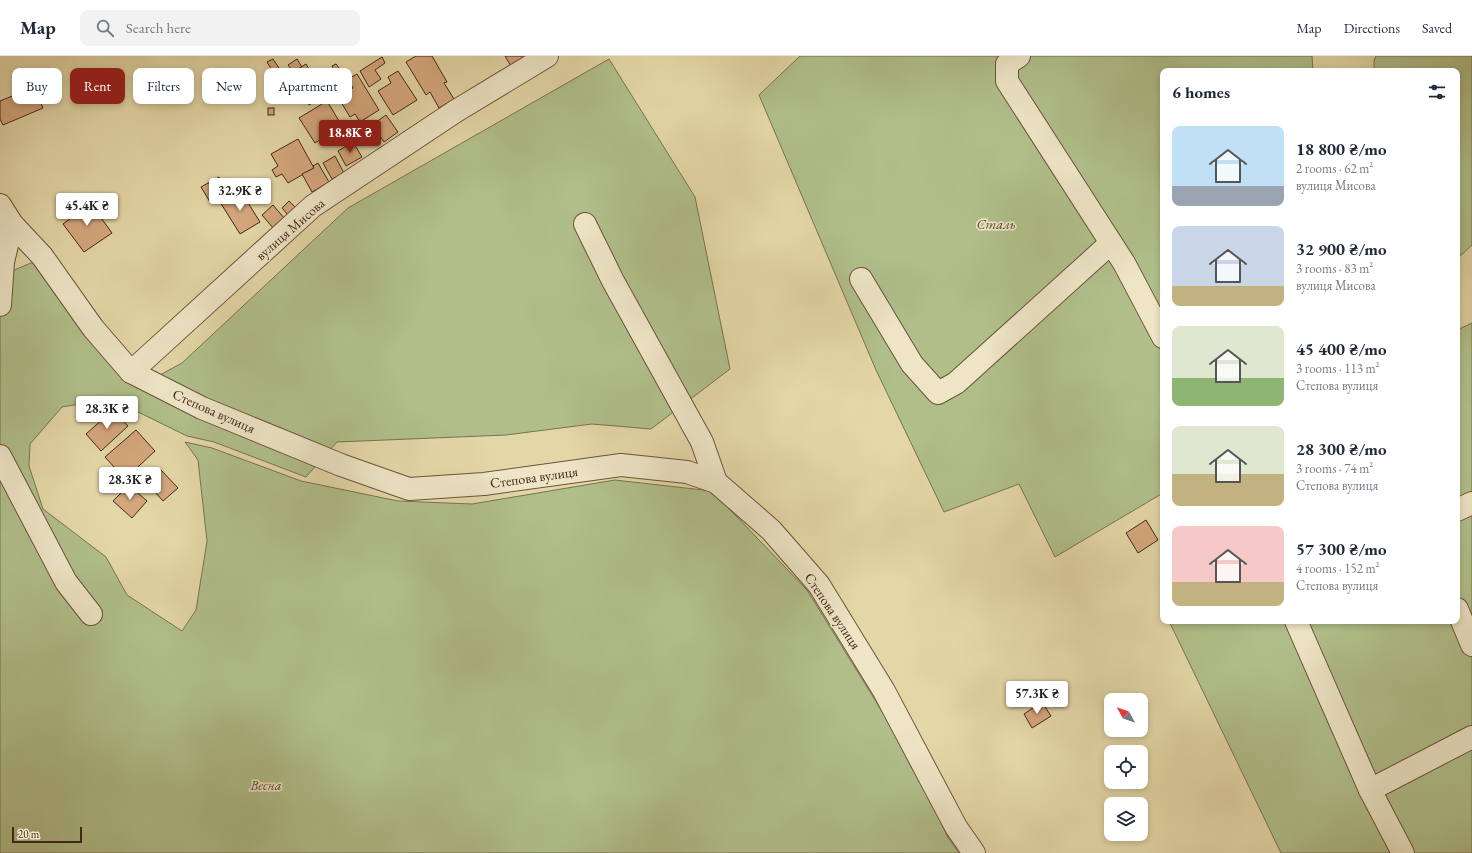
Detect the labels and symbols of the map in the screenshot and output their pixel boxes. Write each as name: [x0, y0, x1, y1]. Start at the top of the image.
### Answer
pin: 18.8K ₴: [313, 120, 387, 154]
pin: 32.9K ₴: [203, 178, 277, 212]
pin: 45.4K ₴: [50, 193, 124, 227]
street label: вулиця Мисова: [252, 194, 329, 264]
park label: Сталь: [976, 215, 1016, 233]
street label: Степова вулиця: [170, 385, 258, 437]
pin: 28.3K ₴: [70, 396, 144, 430]
street label: Степова вулиця: [489, 462, 579, 492]
pin: 28.3K ₴: [93, 467, 167, 501]
street label: Степова вулиця: [801, 569, 865, 653]
pin: 57.3K ₴: [1000, 681, 1074, 715]
north arrow: [1104, 693, 1148, 737]
park label: Весна: [249, 776, 282, 794]
scale bar: [12, 825, 82, 844]

